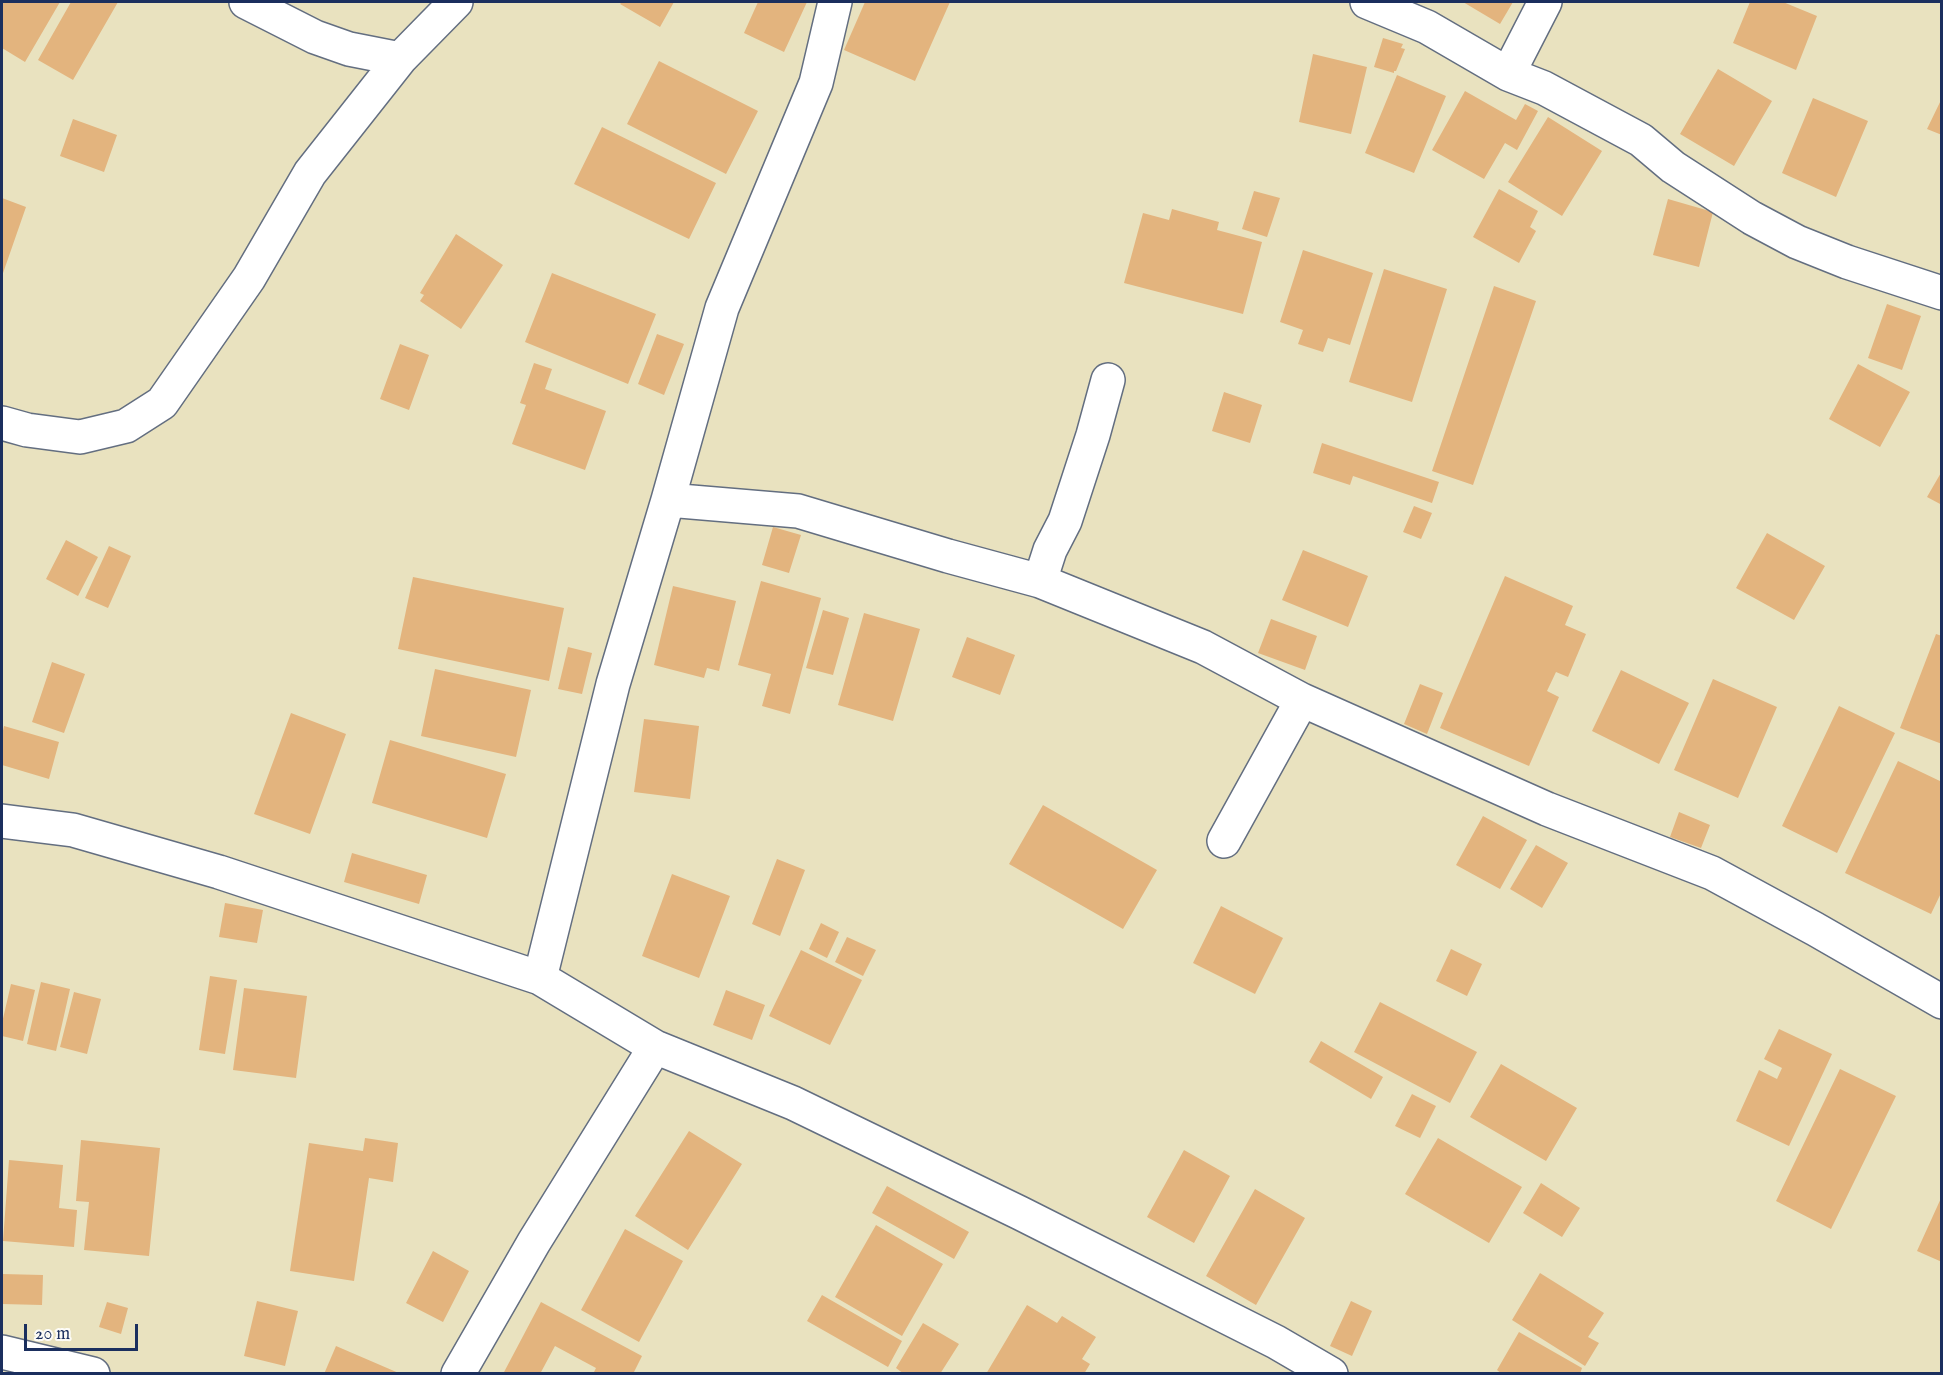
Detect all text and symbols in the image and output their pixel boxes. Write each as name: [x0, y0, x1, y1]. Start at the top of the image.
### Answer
scale bar: [27, 1312, 141, 1350]
text: 20 m: [35, 1323, 70, 1346]

